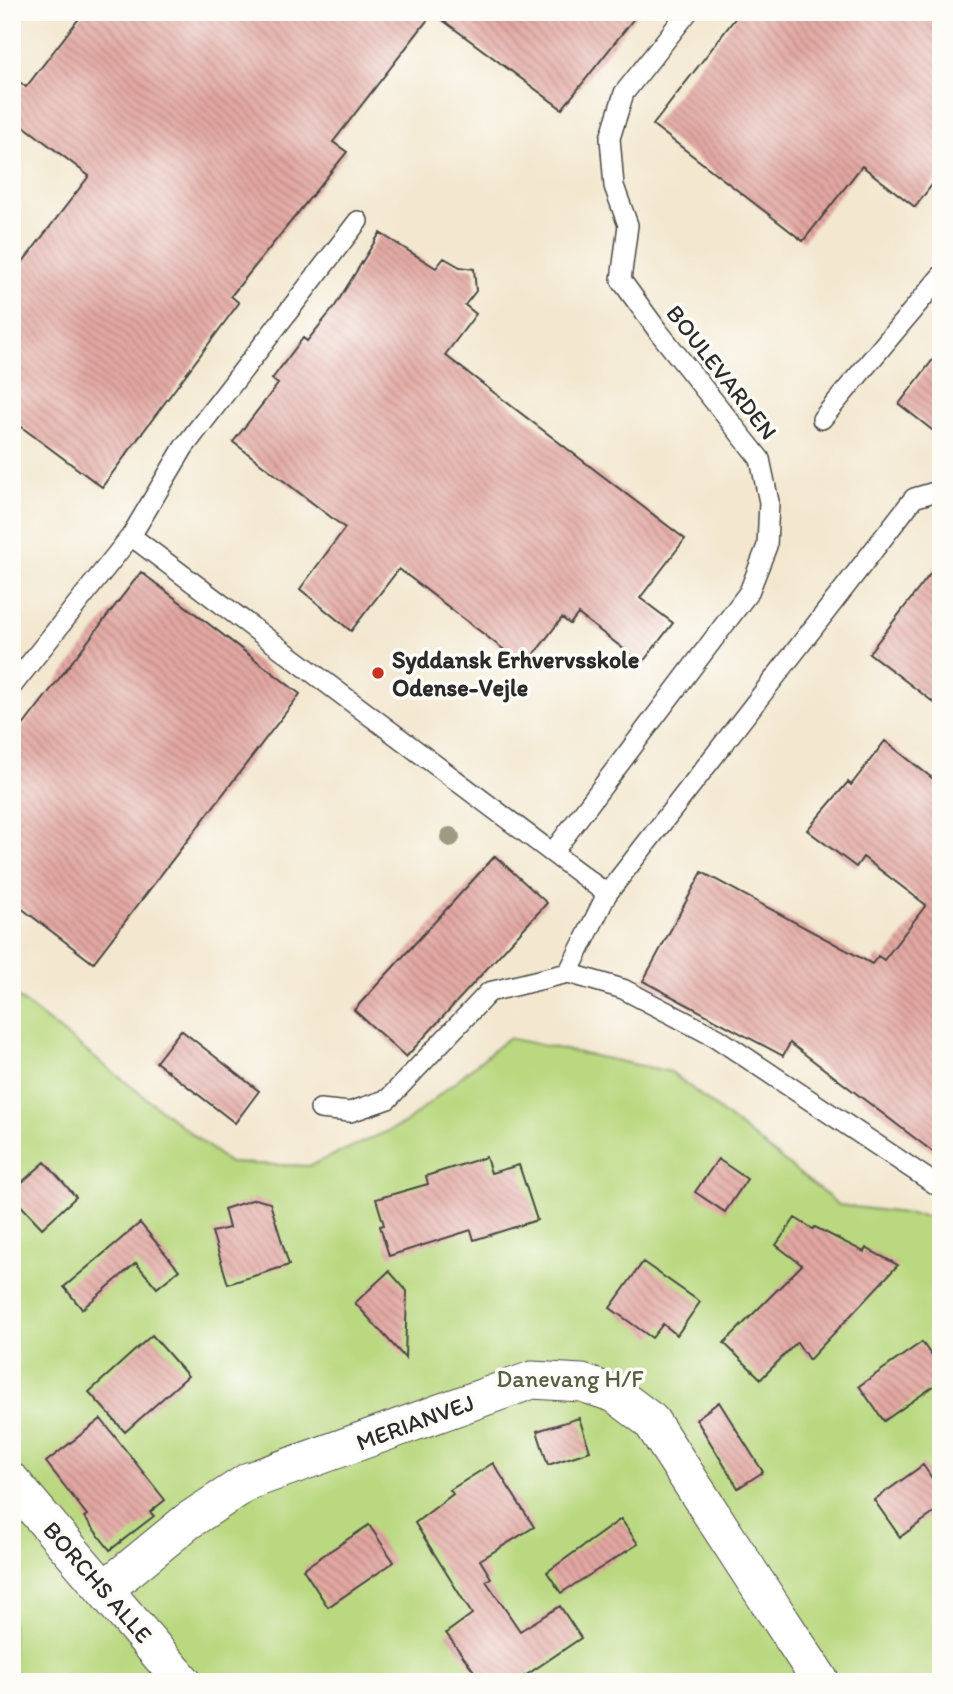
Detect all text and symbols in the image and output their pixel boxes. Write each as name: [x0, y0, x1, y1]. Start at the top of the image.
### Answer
street label: BOULEVARDEN: [660, 299, 784, 445]
place label: Syddansk Erhvervsskole Odense-Vejle: [392, 645, 639, 703]
marker: Syddansk Erhvervsskole Odense-Vejle: [370, 665, 386, 681]
park label: Danevang H/F: [496, 1364, 644, 1393]
street label: MERIANVEJ: [352, 1387, 478, 1457]
street label: BORCHS ALLE: [37, 1515, 159, 1649]

